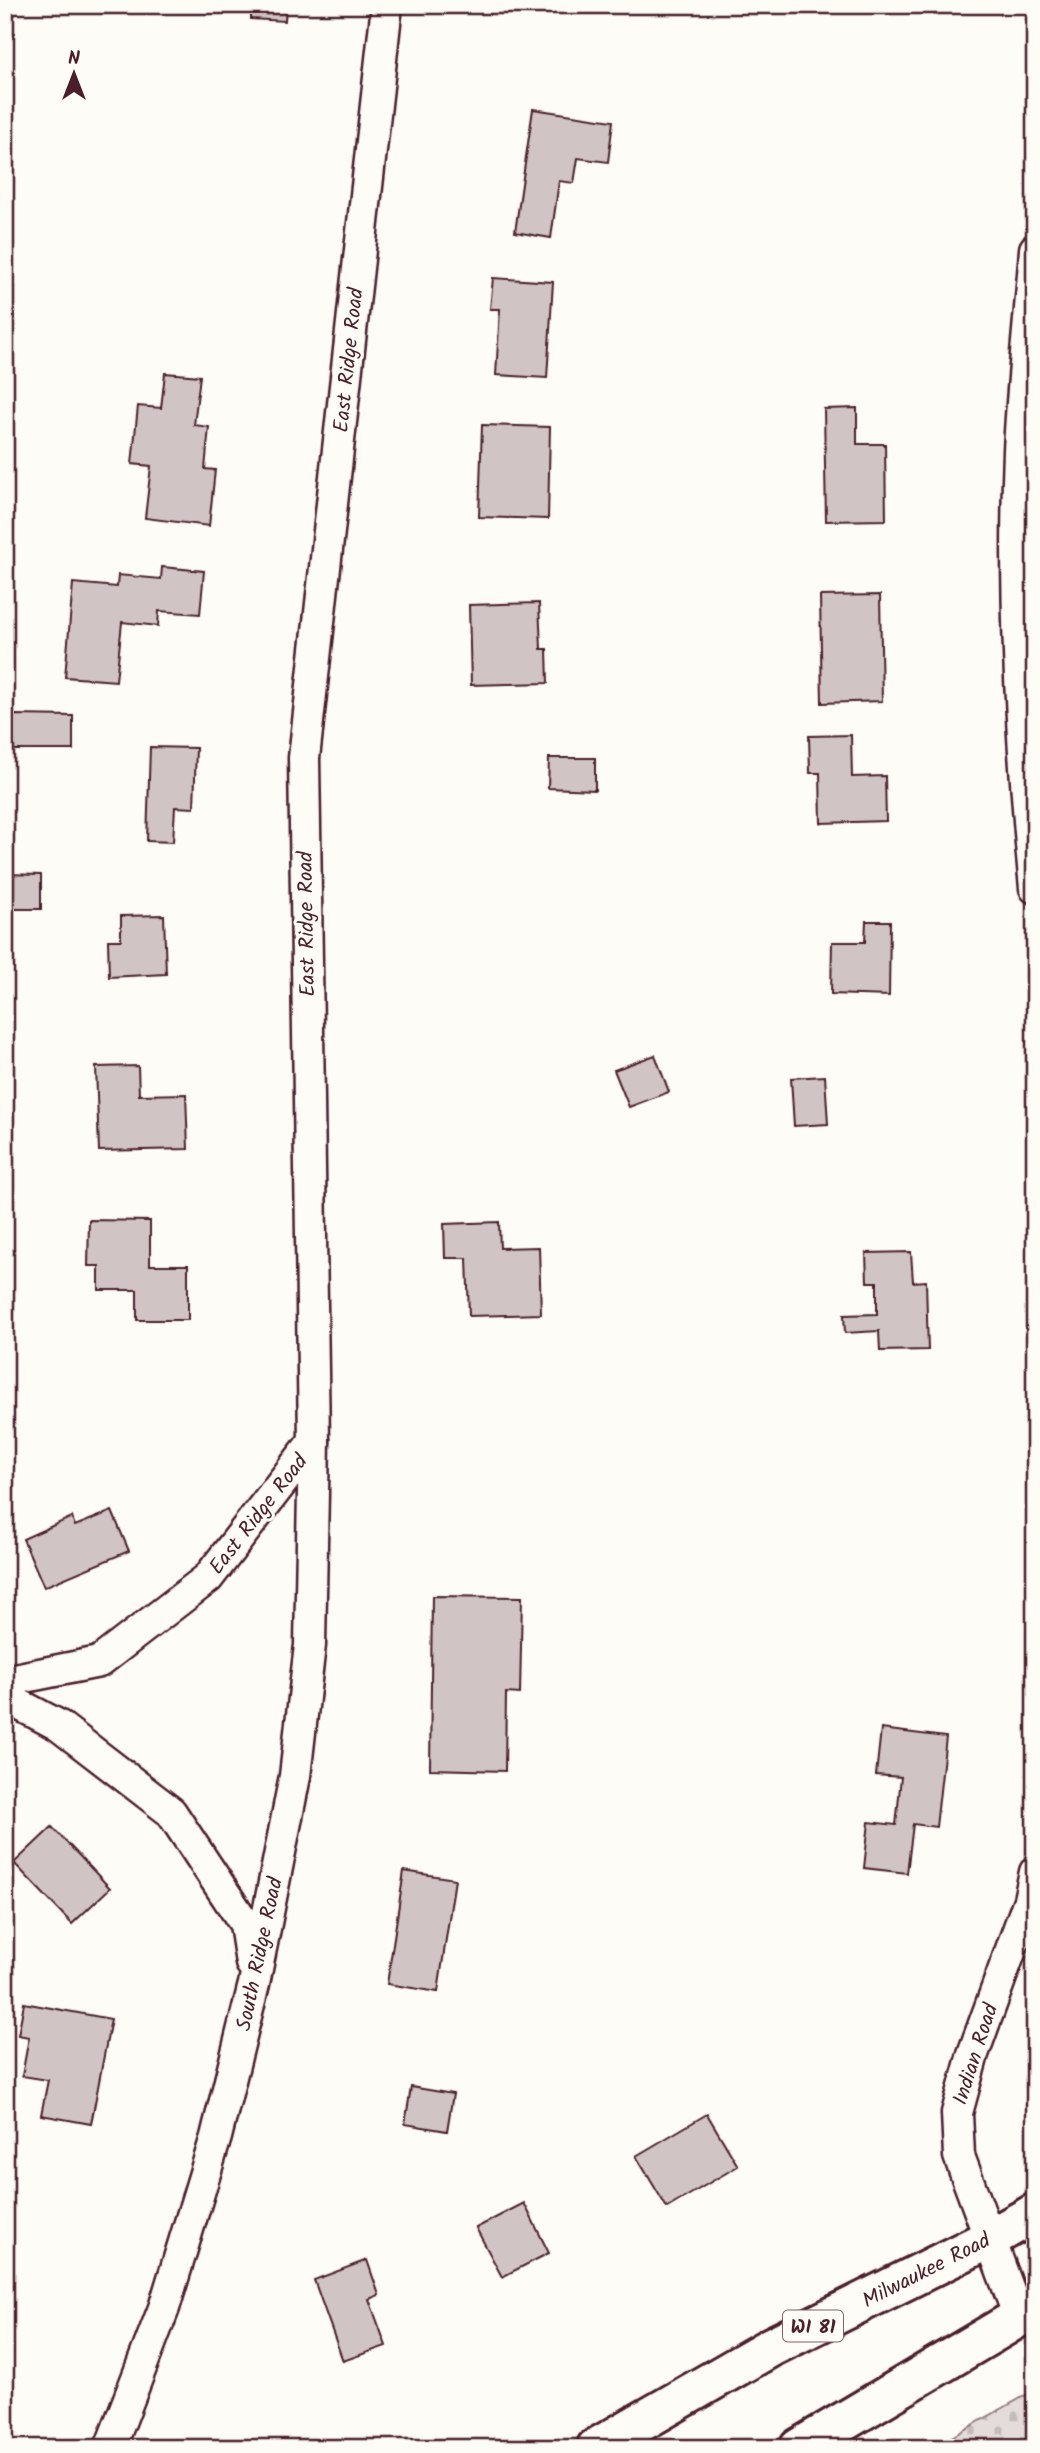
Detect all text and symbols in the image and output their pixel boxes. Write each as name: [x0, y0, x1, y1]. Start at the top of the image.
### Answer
north arrow: [38, 38, 108, 108]
text: N: [68, 44, 80, 74]
street label: East Ridge Road: [325, 286, 374, 434]
street label: East Ridge Road: [290, 851, 325, 997]
street label: East Ridge Road: [201, 1447, 317, 1582]
street label: South Ridge Road: [228, 1874, 293, 2034]
street label: Indian Road: [945, 1999, 1008, 2109]
street label: Milwaukee Road: [857, 2225, 997, 2318]
road number: WI 81: [783, 2310, 843, 2342]

